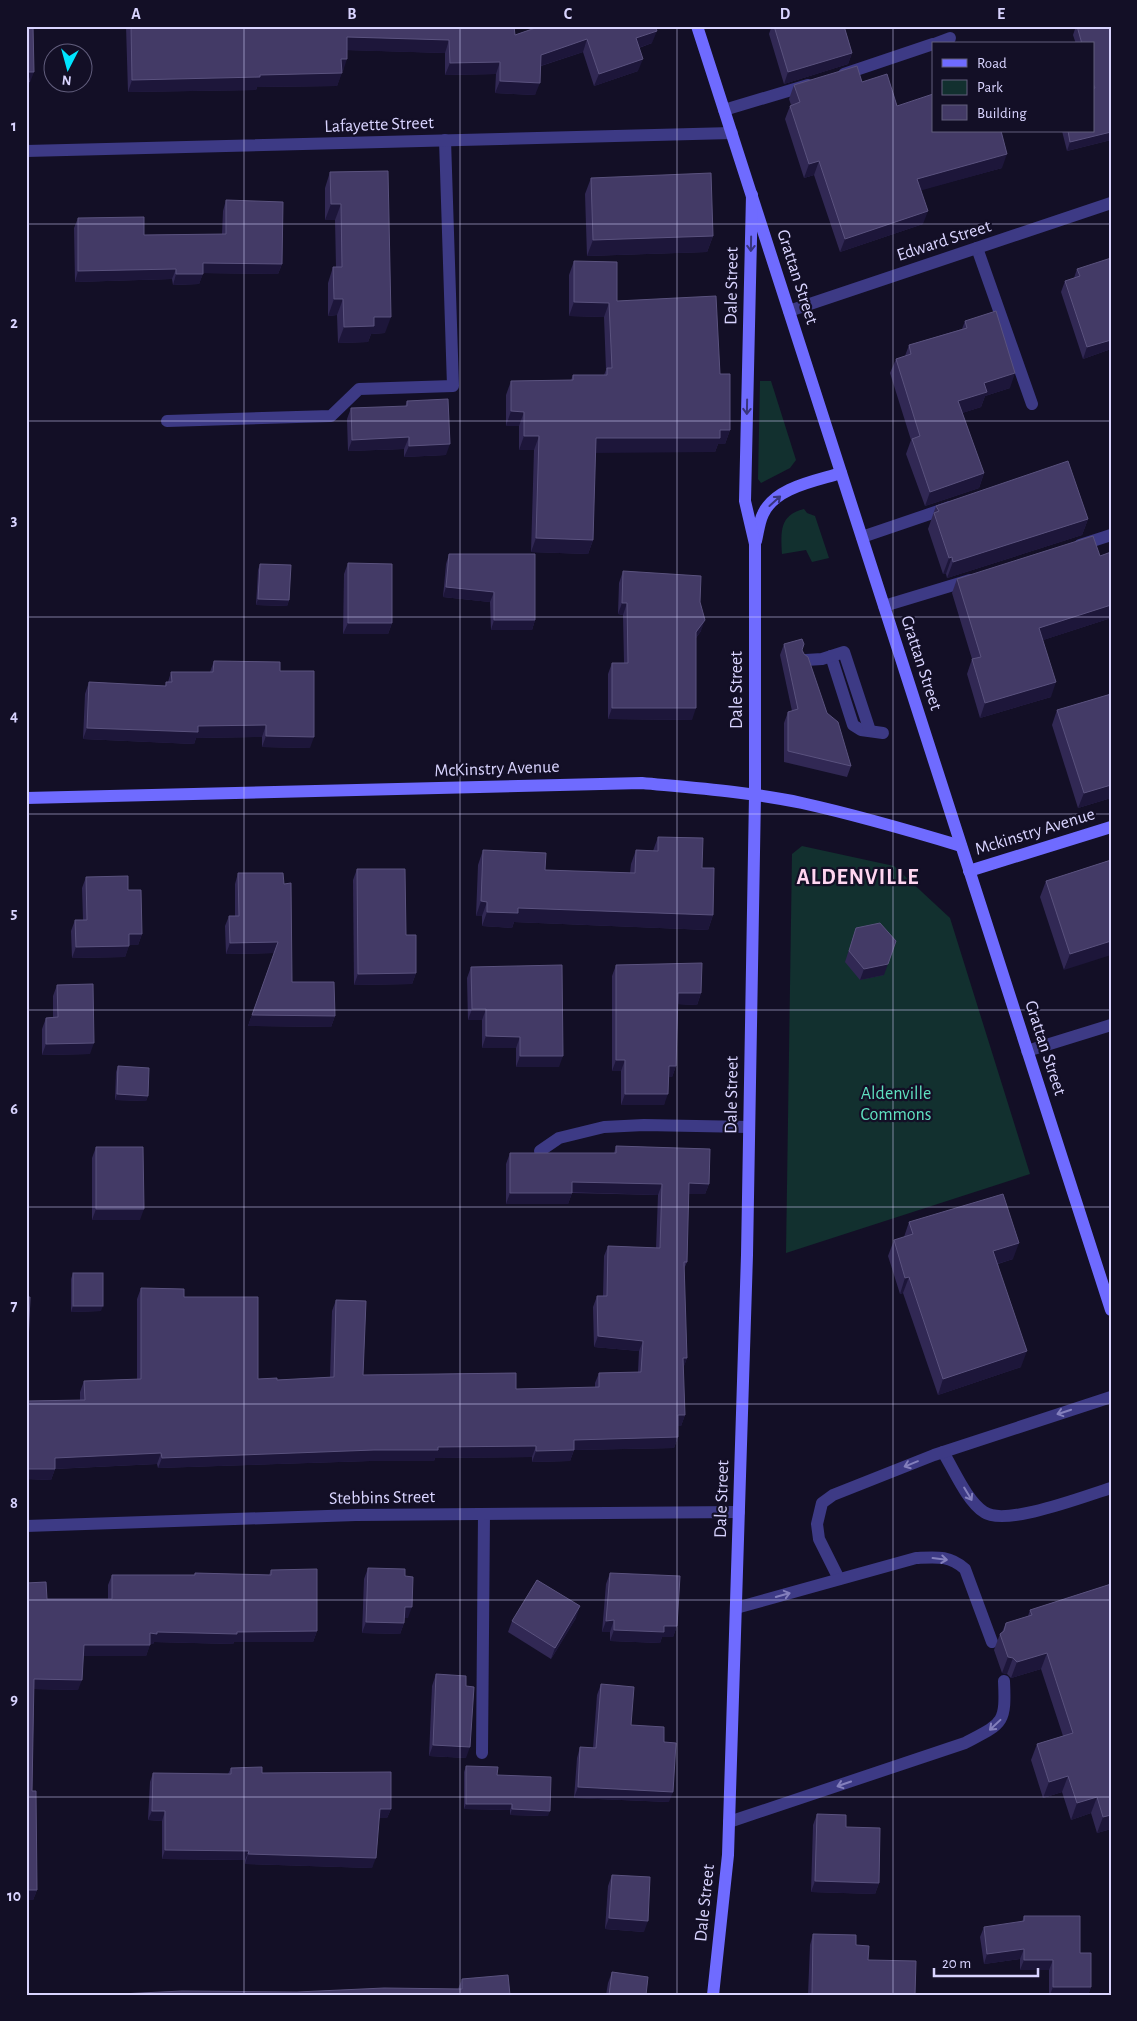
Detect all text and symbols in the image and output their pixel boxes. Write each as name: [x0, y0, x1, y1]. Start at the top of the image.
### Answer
text: A: [131, 6, 141, 22]
text: B: [347, 6, 357, 22]
text: C: [564, 6, 573, 22]
text: D: [780, 6, 791, 22]
text: E: [997, 6, 1005, 22]
north arrow: [42, 42, 92, 92]
legend: [932, 42, 1094, 132]
text: Road: [977, 56, 1007, 71]
text: N: [61, 72, 72, 87]
text: Park: [977, 80, 1003, 95]
text: Building: [977, 106, 1027, 121]
street label: Lafayette Street: [324, 114, 434, 136]
text: 1: [11, 118, 17, 134]
street label: Edward Street: [895, 217, 994, 265]
street label: Grattan Street: [773, 227, 821, 327]
one-way arrow: [746, 236, 755, 252]
street label: Dale Street: [722, 247, 742, 325]
text: 2: [10, 315, 18, 331]
one-way arrow: [742, 398, 752, 414]
one-way arrow: [768, 495, 781, 506]
text: 3: [11, 512, 18, 528]
street label: Grattan Street: [897, 613, 945, 713]
street label: Dale Street: [728, 651, 746, 729]
text: 4: [10, 708, 18, 724]
street label: McKinstry Avenue: [434, 758, 560, 780]
street label: Mckinstry Avenue: [973, 805, 1097, 859]
district label: ALDENVILLE: [797, 866, 919, 888]
text: 5: [11, 905, 18, 921]
street label: Grattan Street: [1021, 998, 1069, 1098]
street label: Dale Street: [722, 1056, 742, 1134]
park label: Aldenville Commons: [861, 1085, 931, 1124]
text: 6: [10, 1101, 18, 1117]
text: 7: [11, 1298, 18, 1314]
one-way arrow: [1057, 1408, 1073, 1417]
street label: Dale Street: [712, 1459, 732, 1538]
one-way arrow: [903, 1460, 919, 1469]
one-way arrow: [963, 1486, 973, 1500]
street label: Stebbins Street: [329, 1488, 436, 1508]
text: 8: [10, 1495, 18, 1511]
one-way arrow: [932, 1554, 948, 1564]
one-way arrow: [775, 1590, 791, 1599]
text: 9: [10, 1691, 18, 1707]
one-way arrow: [988, 1719, 1001, 1731]
one-way arrow: [836, 1779, 852, 1789]
street label: Dale Street: [692, 1863, 718, 1943]
text: 10: [7, 1888, 21, 1904]
scale bar: [934, 1946, 1038, 1978]
text: 20 m: [942, 1956, 971, 1971]

